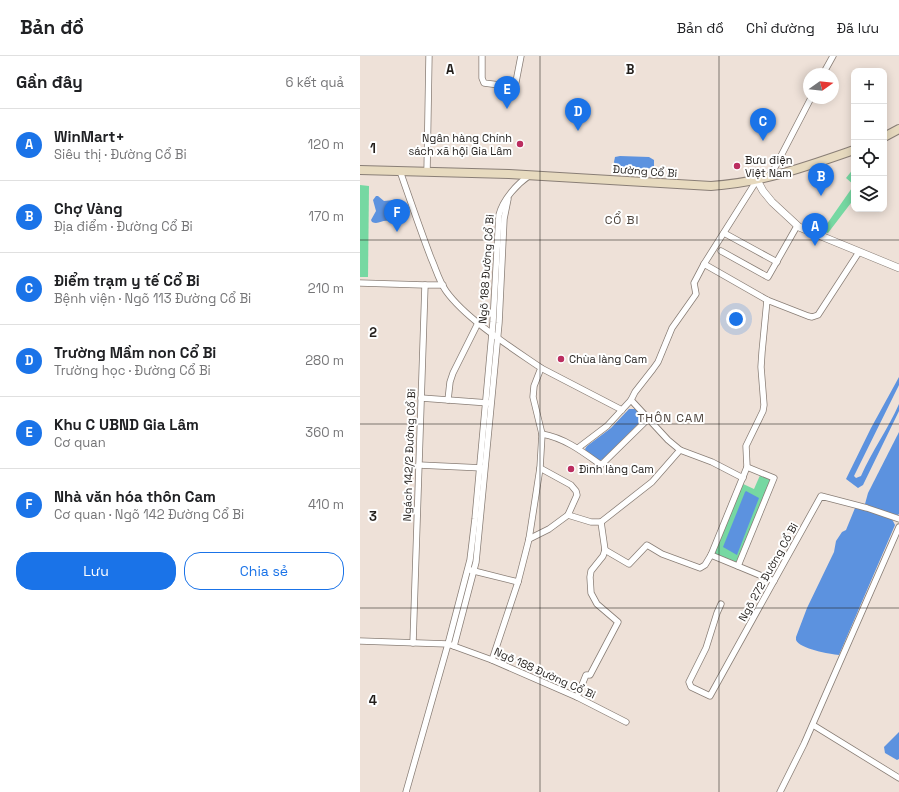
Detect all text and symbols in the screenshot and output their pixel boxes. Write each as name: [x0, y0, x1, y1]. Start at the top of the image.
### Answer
text: Bản đồ: [20, 15, 84, 40]
text: Bản đồ: [677, 19, 724, 37]
text: Chỉ đường: [746, 19, 815, 37]
text: Đã lưu: [837, 19, 879, 37]
text: A: [446, 61, 455, 78]
text: B: [626, 61, 635, 78]
north arrow: [803, 68, 839, 104]
map controls: [851, 68, 887, 212]
button: +: [851, 68, 887, 104]
text: Gần đây: [16, 71, 83, 93]
text: 6 kết quả: [285, 74, 344, 91]
pin: E: [494, 76, 520, 109]
pin: D: [565, 98, 591, 131]
button: −: [851, 104, 887, 140]
pin: C: [750, 108, 776, 141]
text: WinMart+: [54, 127, 125, 146]
place label: Ngân hàng Chính sách xã hội Gia Lâm: [408, 131, 512, 158]
text: A: [25, 136, 33, 153]
text: 120 m: [308, 136, 344, 153]
marker: Ngân hàng Chính sách xã hội Gia Lâm: [515, 139, 525, 149]
text: 1: [370, 140, 376, 157]
button: locate: [851, 140, 887, 176]
text: Siêu thị · Đường Cổ Bi: [54, 146, 187, 163]
place label: Bưu điện Việt Nam: [745, 153, 792, 180]
marker: Bưu điện Việt Nam: [732, 161, 742, 171]
street label: Đường Cổ Bi: [612, 162, 678, 180]
pin: B: [808, 163, 834, 196]
button: layers: [851, 176, 887, 212]
text: Chợ Vàng: [54, 199, 122, 218]
pin: F: [384, 199, 410, 232]
text: B: [25, 208, 33, 225]
text: 170 m: [308, 208, 344, 225]
district label: CỔ BI: [605, 211, 639, 228]
pin: A: [802, 213, 828, 246]
street label: Ngõ 188 Đường Cổ Bi: [475, 214, 497, 324]
text: Địa điểm · Đường Cổ Bi: [54, 218, 193, 235]
text: Điểm trạm y tế Cổ Bi: [54, 271, 200, 290]
text: C: [25, 280, 33, 297]
text: 210 m: [308, 280, 344, 297]
text: Bệnh viện · Ngõ 113 Đường Cổ Bi: [54, 290, 251, 307]
your location: [726, 309, 746, 329]
text: 2: [369, 324, 377, 341]
text: Trường Mầm non Cổ Bi: [54, 343, 216, 362]
text: D: [25, 352, 33, 369]
text: 280 m: [305, 352, 344, 369]
place label: Chùa làng Cam: [569, 352, 647, 366]
marker: Chùa làng Cam: [556, 354, 566, 364]
text: Trường học · Đường Cổ Bi: [54, 362, 211, 379]
street label: Ngách 142/2 Đường Cổ Bi: [400, 388, 418, 522]
district label: THÔN CAM: [637, 410, 705, 426]
text: Khu C UBND Gia Lâm: [54, 415, 199, 434]
text: E: [25, 424, 33, 441]
text: 360 m: [305, 424, 344, 441]
text: Cơ quan: [54, 434, 106, 451]
place label: Đình làng Cam: [579, 462, 654, 476]
marker: Đình làng Cam: [566, 464, 576, 474]
text: Nhà văn hóa thôn Cam: [54, 487, 216, 506]
text: F: [26, 496, 32, 513]
text: 410 m: [308, 496, 344, 513]
text: Cơ quan · Ngõ 142 Đường Cổ Bi: [54, 506, 244, 523]
text: 3: [369, 508, 377, 525]
street label: Ngõ 272 Đường Cổ Bi: [735, 520, 801, 624]
button: Lưu: [16, 552, 176, 590]
button: Chia sẻ: [184, 552, 344, 590]
street label: Ngõ 188 Đường Cổ Bi: [492, 644, 598, 702]
text: 4: [369, 692, 377, 709]

